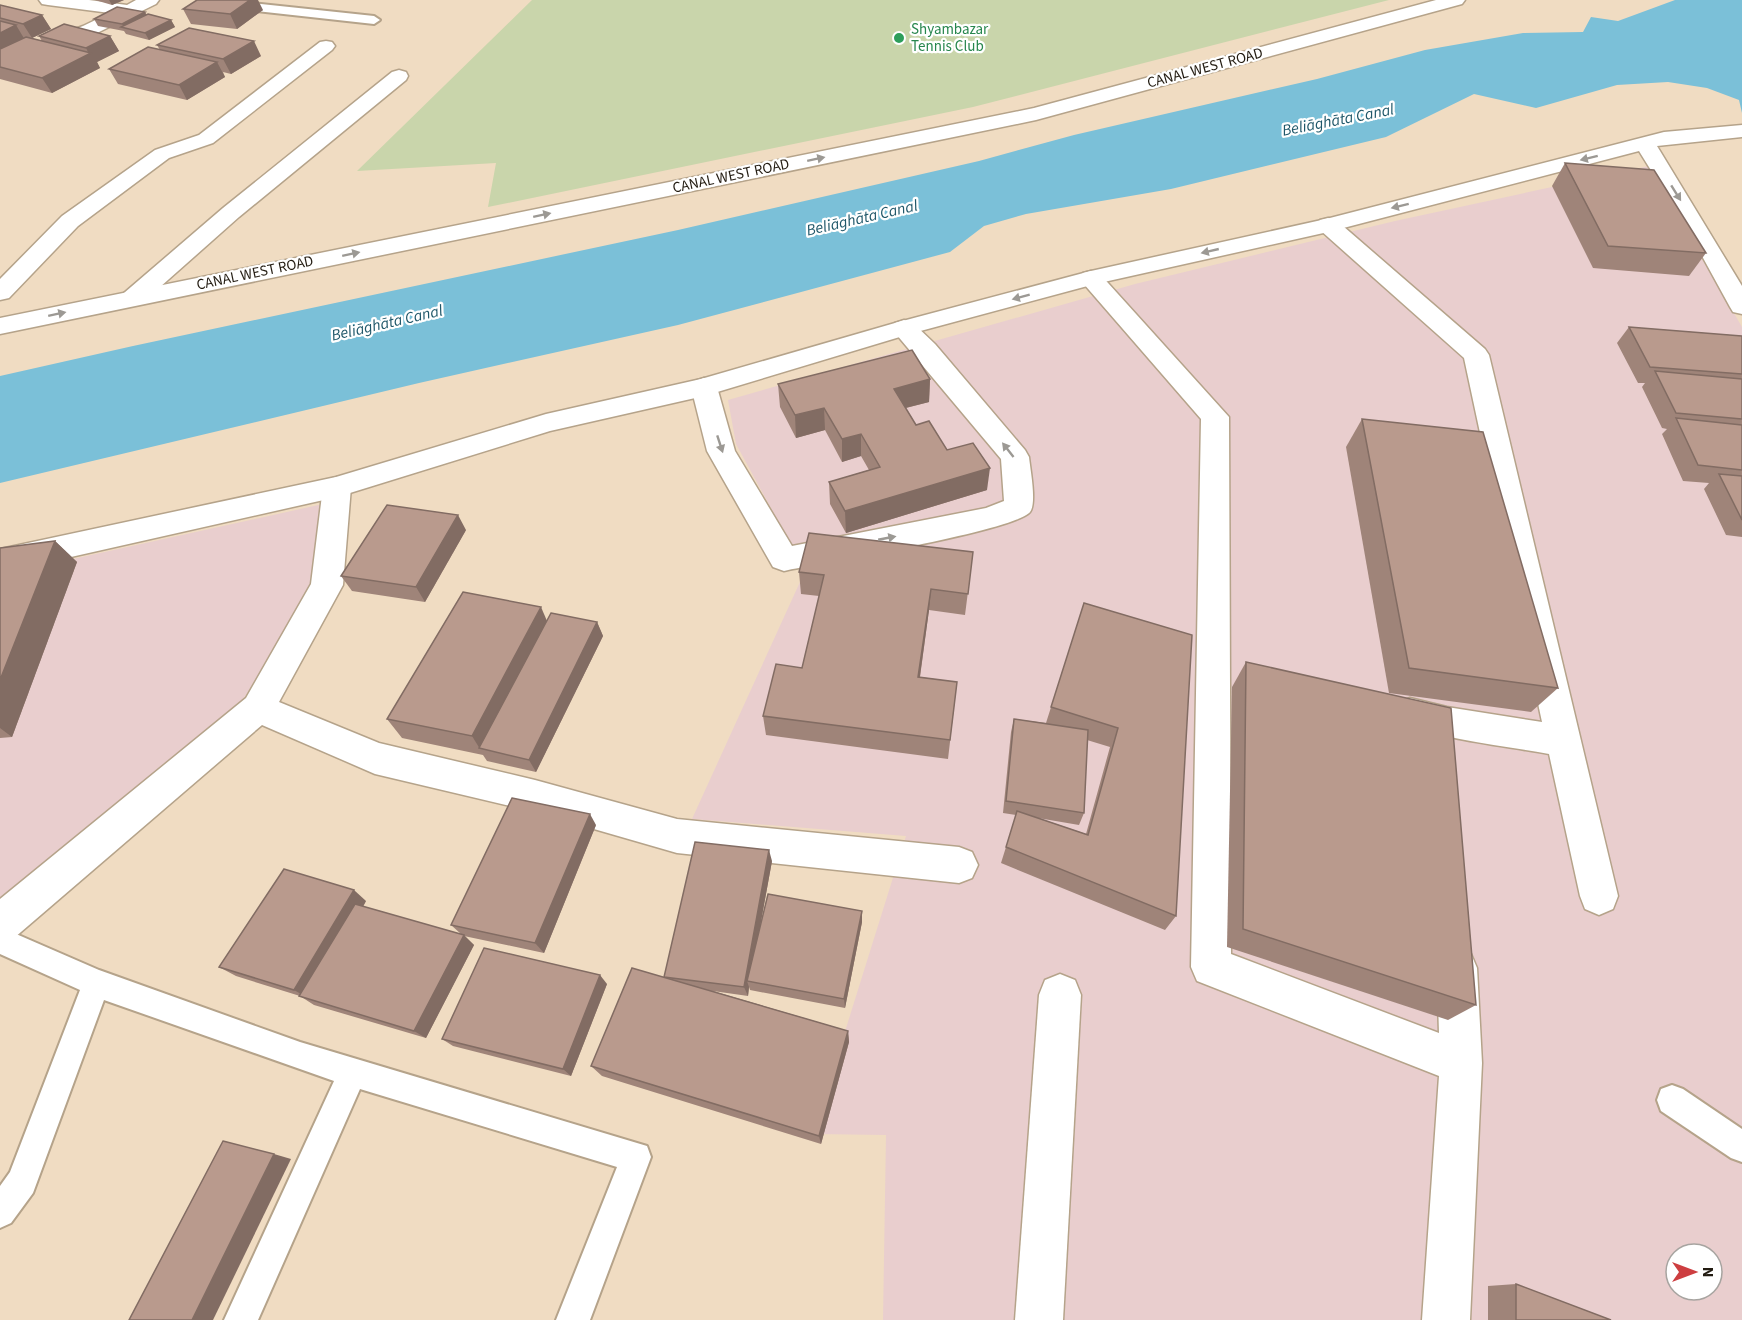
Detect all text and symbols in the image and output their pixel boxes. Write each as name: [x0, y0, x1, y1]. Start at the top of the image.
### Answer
place label: Shyambazar Tennis Club: [911, 19, 989, 57]
marker: Shyambazar Tennis Club: [892, 31, 906, 45]
street label: CANAL WEST ROAD: [1145, 42, 1265, 94]
water label: Beliāghāta Canal: [1280, 98, 1396, 142]
street label: CANAL WEST ROAD: [671, 153, 791, 199]
one-way arrow: [1580, 153, 1598, 163]
one-way arrow: [806, 154, 825, 163]
one-way arrow: [1671, 185, 1682, 201]
water label: Beliāghāta Canal: [804, 194, 920, 242]
one-way arrow: [1391, 202, 1409, 212]
one-way arrow: [533, 209, 551, 219]
one-way arrow: [1201, 247, 1219, 257]
one-way arrow: [342, 248, 360, 258]
street label: CANAL WEST ROAD: [195, 250, 315, 296]
one-way arrow: [1012, 293, 1030, 302]
water label: Beliāghāta Canal: [329, 299, 445, 347]
one-way arrow: [48, 309, 67, 318]
one-way arrow: [716, 435, 725, 453]
one-way arrow: [1002, 442, 1015, 458]
one-way arrow: [878, 533, 897, 542]
north arrow: [1664, 1242, 1724, 1302]
text: N: [1697, 1267, 1719, 1277]

